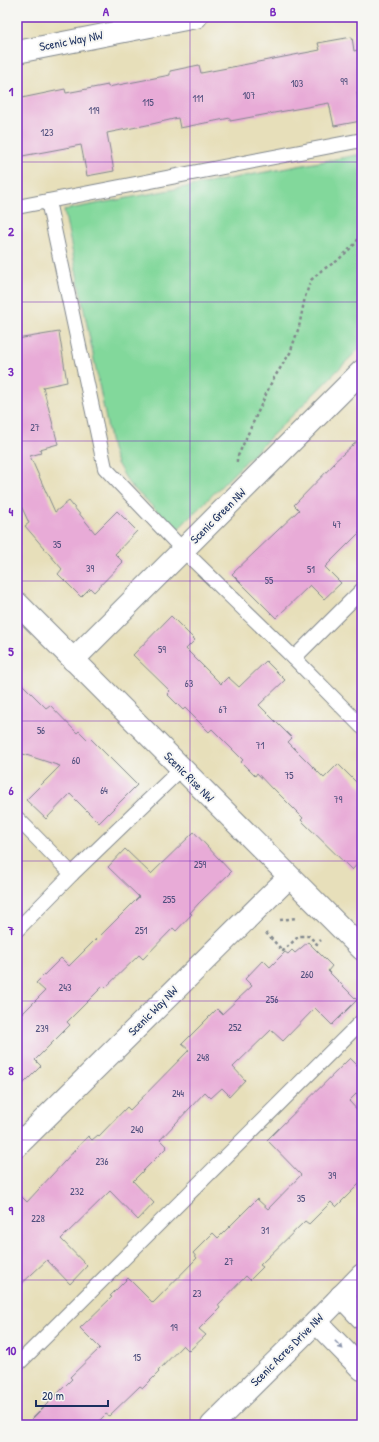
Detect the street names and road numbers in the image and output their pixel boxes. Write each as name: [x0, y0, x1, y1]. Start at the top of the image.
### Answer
street label: Scenic Way NW: [38, 26, 105, 55]
street label: Scenic Green NW: [186, 484, 250, 547]
street label: Scenic Rise NW: [161, 748, 219, 806]
street label: Scenic Way NW: [124, 982, 182, 1039]
street label: Scenic Acres Drive NW: [246, 1309, 327, 1390]

